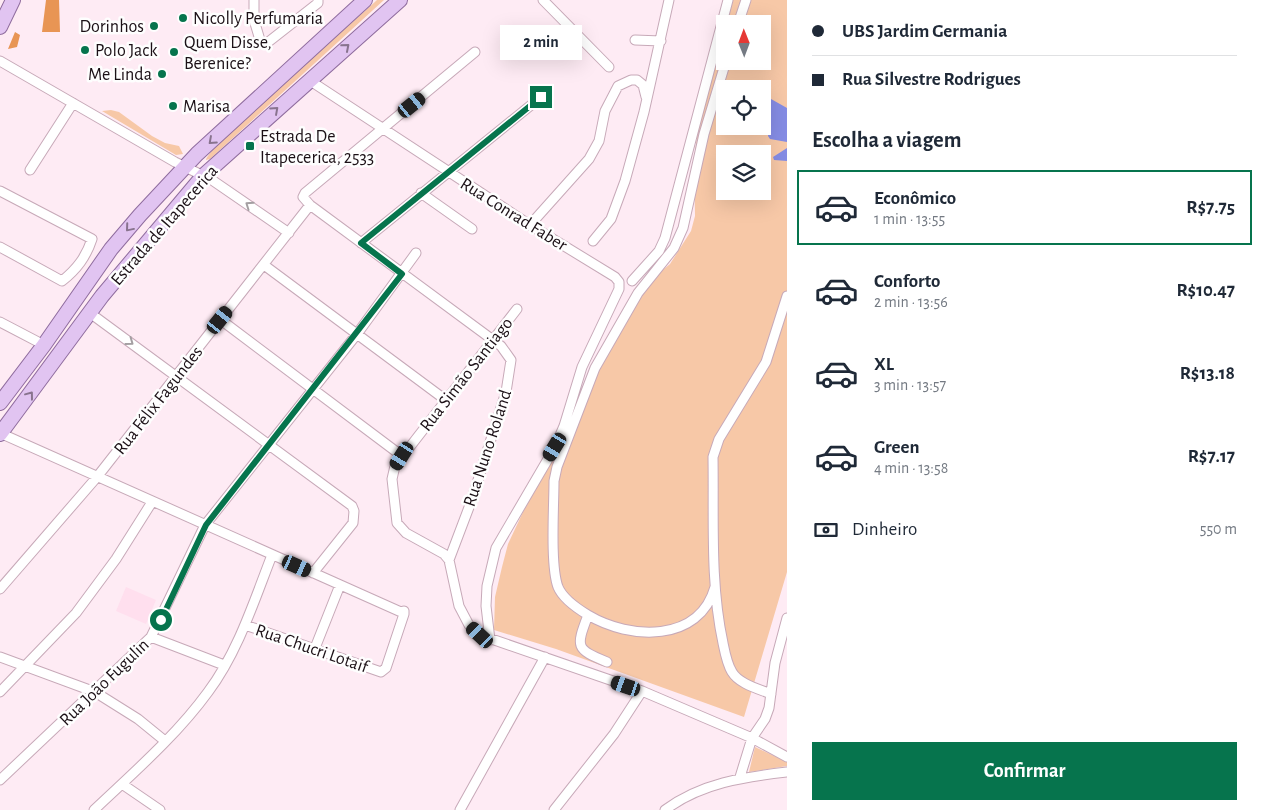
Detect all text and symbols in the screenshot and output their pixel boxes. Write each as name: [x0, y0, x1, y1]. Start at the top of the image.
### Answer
place label: Nicolly Perfumaria: [193, 10, 323, 28]
marker: Nicolly Perfumaria: [177, 12, 189, 24]
north arrow: [716, 15, 771, 70]
map controls: [716, 15, 771, 200]
place label: Dorinhos: [79, 18, 144, 36]
marker: Dorinhos: [148, 20, 160, 32]
text: UBS Jardim Germania: [842, 22, 1007, 41]
callout: 2 min: [500, 24, 582, 59]
place label: Quem Disse, Berenice?: [184, 34, 272, 73]
text: 2 min: [523, 34, 559, 50]
place label: Polo Jack: [95, 42, 158, 60]
marker: Polo Jack: [79, 44, 91, 56]
one-way arrow: [340, 44, 349, 53]
marker: Quem Disse, Berenice?: [168, 46, 180, 58]
place label: Me Linda: [88, 66, 152, 84]
marker: Me Linda: [156, 68, 168, 80]
text: Rua Silvestre Rodrigues: [842, 70, 1021, 89]
button: locate: [716, 80, 771, 135]
route end: [530, 86, 552, 108]
car: [395, 90, 428, 120]
place label: Marisa: [183, 98, 230, 116]
marker: Marisa: [167, 100, 179, 112]
one-way arrow: [270, 107, 279, 116]
place label: Estrada De Itapecerica, 2533: [260, 128, 374, 167]
text: Escolha a viagem: [812, 129, 961, 151]
one-way arrow: [209, 135, 218, 144]
marker: Estrada De Itapecerica, 2533: [244, 140, 256, 152]
button: layers: [716, 145, 771, 200]
street label: Estrada de Itapecerica: [108, 162, 222, 289]
street label: Rua Conrad Faber: [457, 175, 570, 255]
icon: car: [814, 185, 859, 230]
text: Econômico: [874, 189, 956, 208]
text: R$7.75: [1186, 198, 1235, 217]
one-way arrow: [245, 202, 254, 211]
text: 1 min · 13:55: [874, 211, 945, 227]
one-way arrow: [126, 223, 135, 232]
icon: car: [814, 268, 859, 313]
text: Conforto: [874, 272, 940, 291]
text: R$10.47: [1176, 281, 1235, 300]
text: 2 min · 13:56: [874, 294, 948, 310]
car: [204, 304, 235, 336]
street label: Rua Simão Santiago: [417, 314, 517, 435]
one-way arrow: [124, 336, 133, 345]
street label: Rua Félix Fagundes: [111, 343, 207, 458]
icon: car: [814, 351, 859, 396]
text: XL: [874, 355, 894, 374]
text: R$13.18: [1180, 364, 1235, 383]
text: 3 min · 13:57: [874, 377, 946, 393]
street label: Rua Nuno Roland: [461, 388, 515, 509]
one-way arrow: [24, 392, 32, 401]
car: [540, 430, 569, 464]
icon: car: [814, 434, 859, 479]
text: Green: [874, 438, 920, 457]
car: [387, 439, 416, 473]
text: R$7.17: [1188, 447, 1235, 466]
text: 4 min · 13:58: [874, 460, 948, 476]
icon: cash: [812, 516, 840, 544]
text: Dinheiro: [852, 520, 917, 539]
text: 550 m: [1200, 521, 1237, 537]
car: [280, 553, 313, 579]
route start: [150, 609, 172, 631]
car: [463, 619, 496, 651]
street label: Rua Chucri Lotaif: [253, 621, 372, 677]
street label: Rua João Fugulin: [57, 636, 153, 730]
car: [609, 674, 642, 698]
button: Confirmar: [812, 742, 1237, 800]

